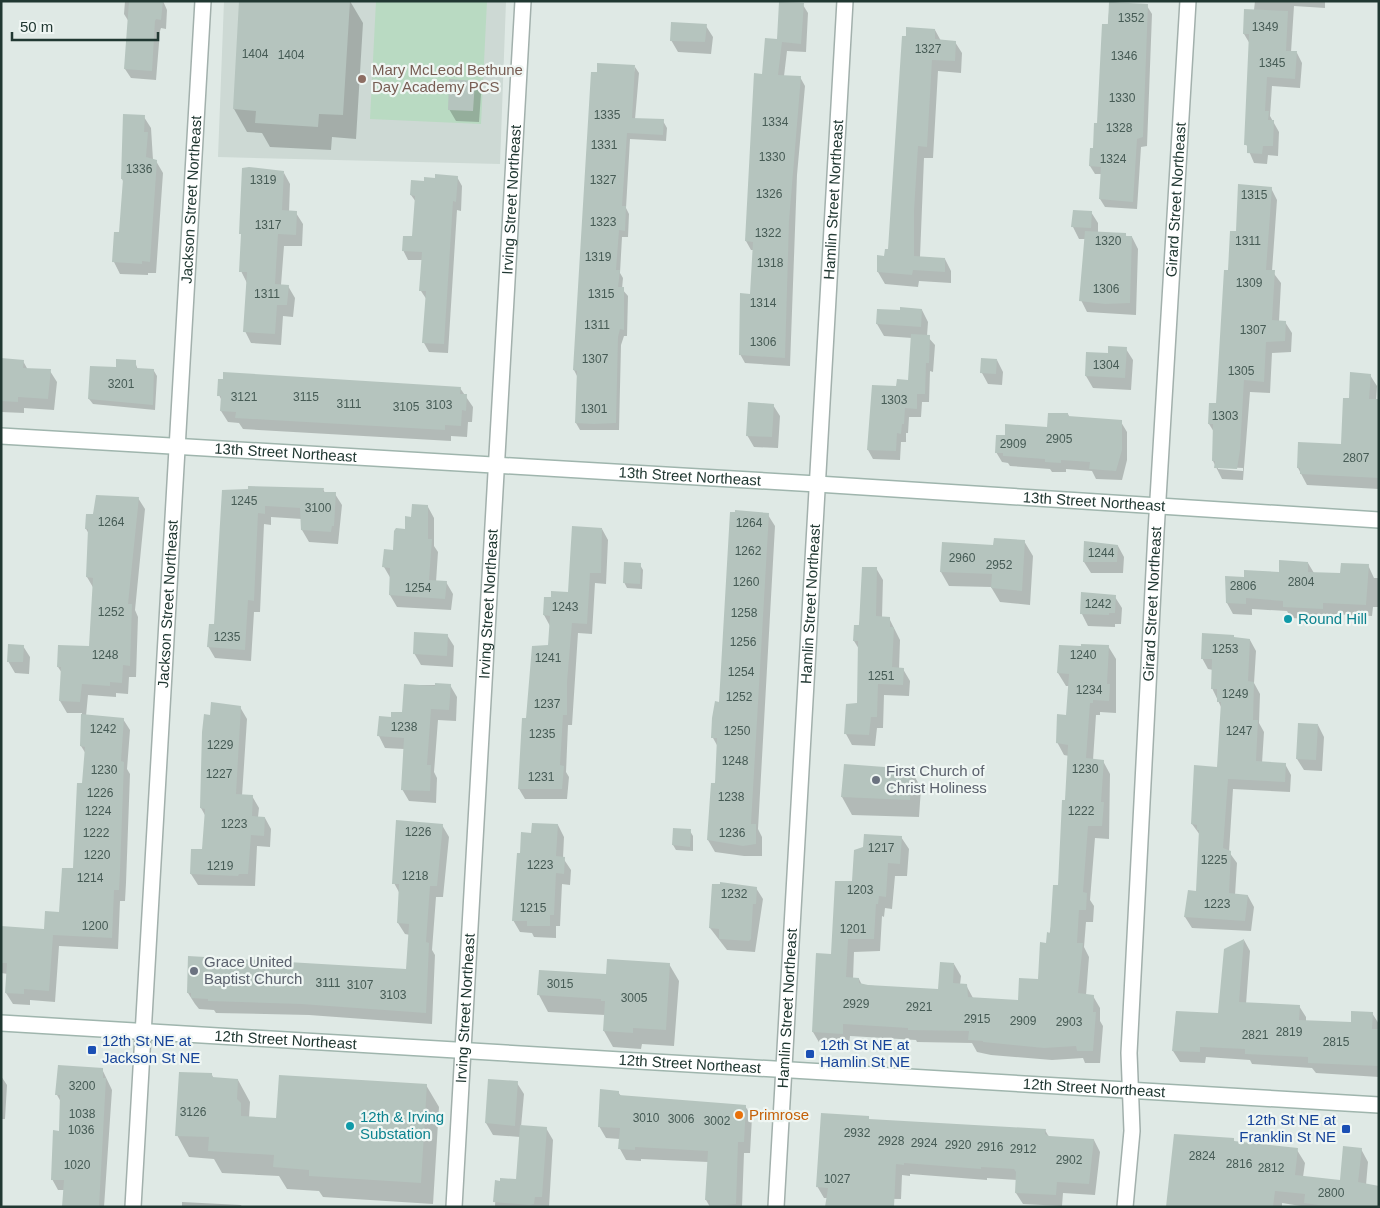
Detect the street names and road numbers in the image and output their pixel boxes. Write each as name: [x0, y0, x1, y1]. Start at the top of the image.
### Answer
street label: Jackson Street Northeast: [178, 114, 204, 284]
street label: Hamlin Street Northeast: [820, 118, 846, 280]
street label: Girard Street Northeast: [1162, 121, 1189, 278]
street label: Irving Street Northeast: [498, 123, 524, 275]
street label: 13th Street Northeast: [214, 440, 358, 465]
street label: 13th Street Northeast: [618, 463, 762, 489]
street label: 13th Street Northeast: [1022, 488, 1167, 514]
street label: Jackson Street Northeast: [154, 519, 181, 689]
street label: Hamlin Street Northeast: [797, 523, 823, 684]
street label: Girard Street Northeast: [1139, 525, 1164, 682]
street label: Irving Street Northeast: [475, 528, 501, 679]
street label: Hamlin Street Northeast: [774, 927, 800, 1089]
street label: Irving Street Northeast: [452, 932, 478, 1084]
street label: 12th Street Northeast: [214, 1027, 358, 1052]
street label: 12th Street Northeast: [618, 1051, 762, 1076]
street label: 12th Street Northeast: [1022, 1075, 1167, 1100]

